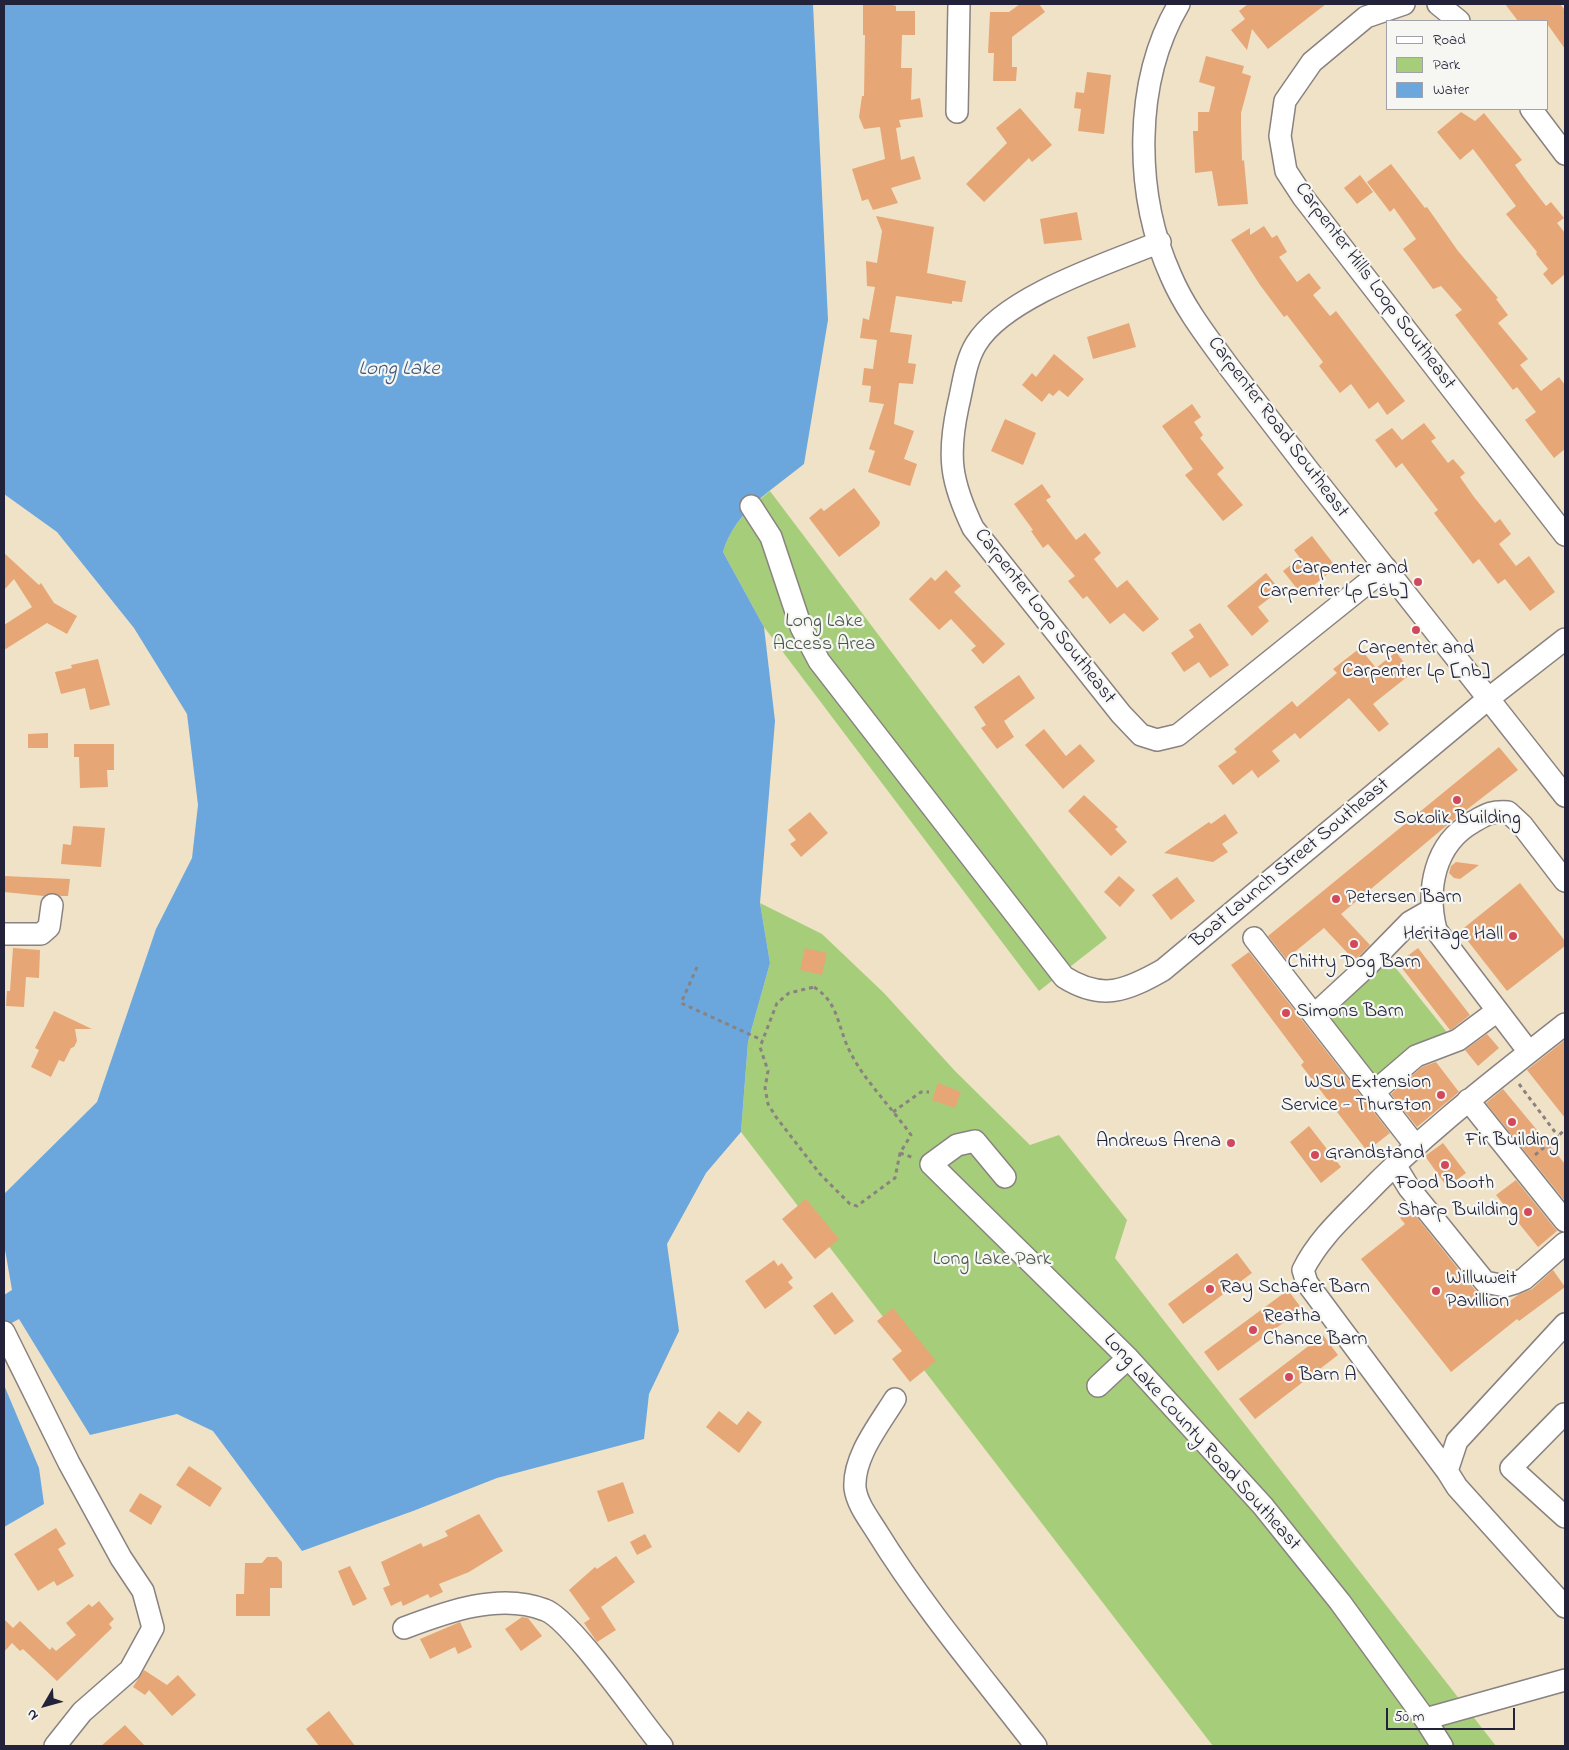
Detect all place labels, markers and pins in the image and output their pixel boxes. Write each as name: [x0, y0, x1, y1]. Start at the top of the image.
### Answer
place label: Carpenter and Carpenter Lp [sb]: [1260, 558, 1408, 605]
marker: Carpenter and Carpenter Lp [sb]: [1412, 576, 1424, 588]
marker: Carpenter and Carpenter Lp [nb]: [1410, 624, 1422, 636]
place label: Carpenter and Carpenter Lp [nb]: [1342, 638, 1490, 685]
marker: Sokolik Building: [1451, 794, 1463, 806]
place label: Sokolik Building: [1393, 808, 1521, 832]
place label: Petersen Barn: [1346, 887, 1462, 911]
marker: Petersen Barn: [1330, 893, 1342, 905]
place label: Heritage Hall: [1403, 924, 1503, 948]
marker: Heritage Hall: [1507, 930, 1519, 942]
marker: Chitty Dog Barn: [1348, 938, 1360, 950]
place label: Chitty Dog Barn: [1287, 952, 1421, 976]
place label: Simons Barn: [1296, 1001, 1404, 1025]
marker: Simons Barn: [1280, 1007, 1292, 1019]
place label: WSU Extension Service - Thurston: [1281, 1072, 1431, 1119]
marker: WSU Extension Service - Thurston: [1435, 1089, 1447, 1101]
marker: Fir Building: [1506, 1116, 1518, 1128]
place label: Fir Building: [1465, 1130, 1559, 1154]
place label: Andrews Arena: [1096, 1131, 1221, 1155]
marker: Andrews Arena: [1225, 1137, 1237, 1149]
place label: Grandstand: [1325, 1143, 1424, 1167]
marker: Grandstand: [1309, 1149, 1321, 1161]
marker: Food Booth: [1439, 1159, 1451, 1171]
place label: Food Booth: [1396, 1173, 1494, 1197]
place label: Sharp Building: [1397, 1200, 1518, 1224]
marker: Sharp Building: [1522, 1206, 1534, 1218]
place label: Willuweit Pavillion: [1446, 1268, 1517, 1315]
place label: Ray Schafer Barn: [1220, 1277, 1370, 1301]
marker: Ray Schafer Barn: [1204, 1283, 1216, 1295]
marker: Willuweit Pavillion: [1430, 1285, 1442, 1297]
place label: Reatha Chance Barn: [1263, 1306, 1367, 1353]
marker: Reatha Chance Barn: [1247, 1324, 1259, 1336]
place label: Barn A: [1299, 1365, 1357, 1389]
marker: Barn A: [1283, 1371, 1295, 1383]

